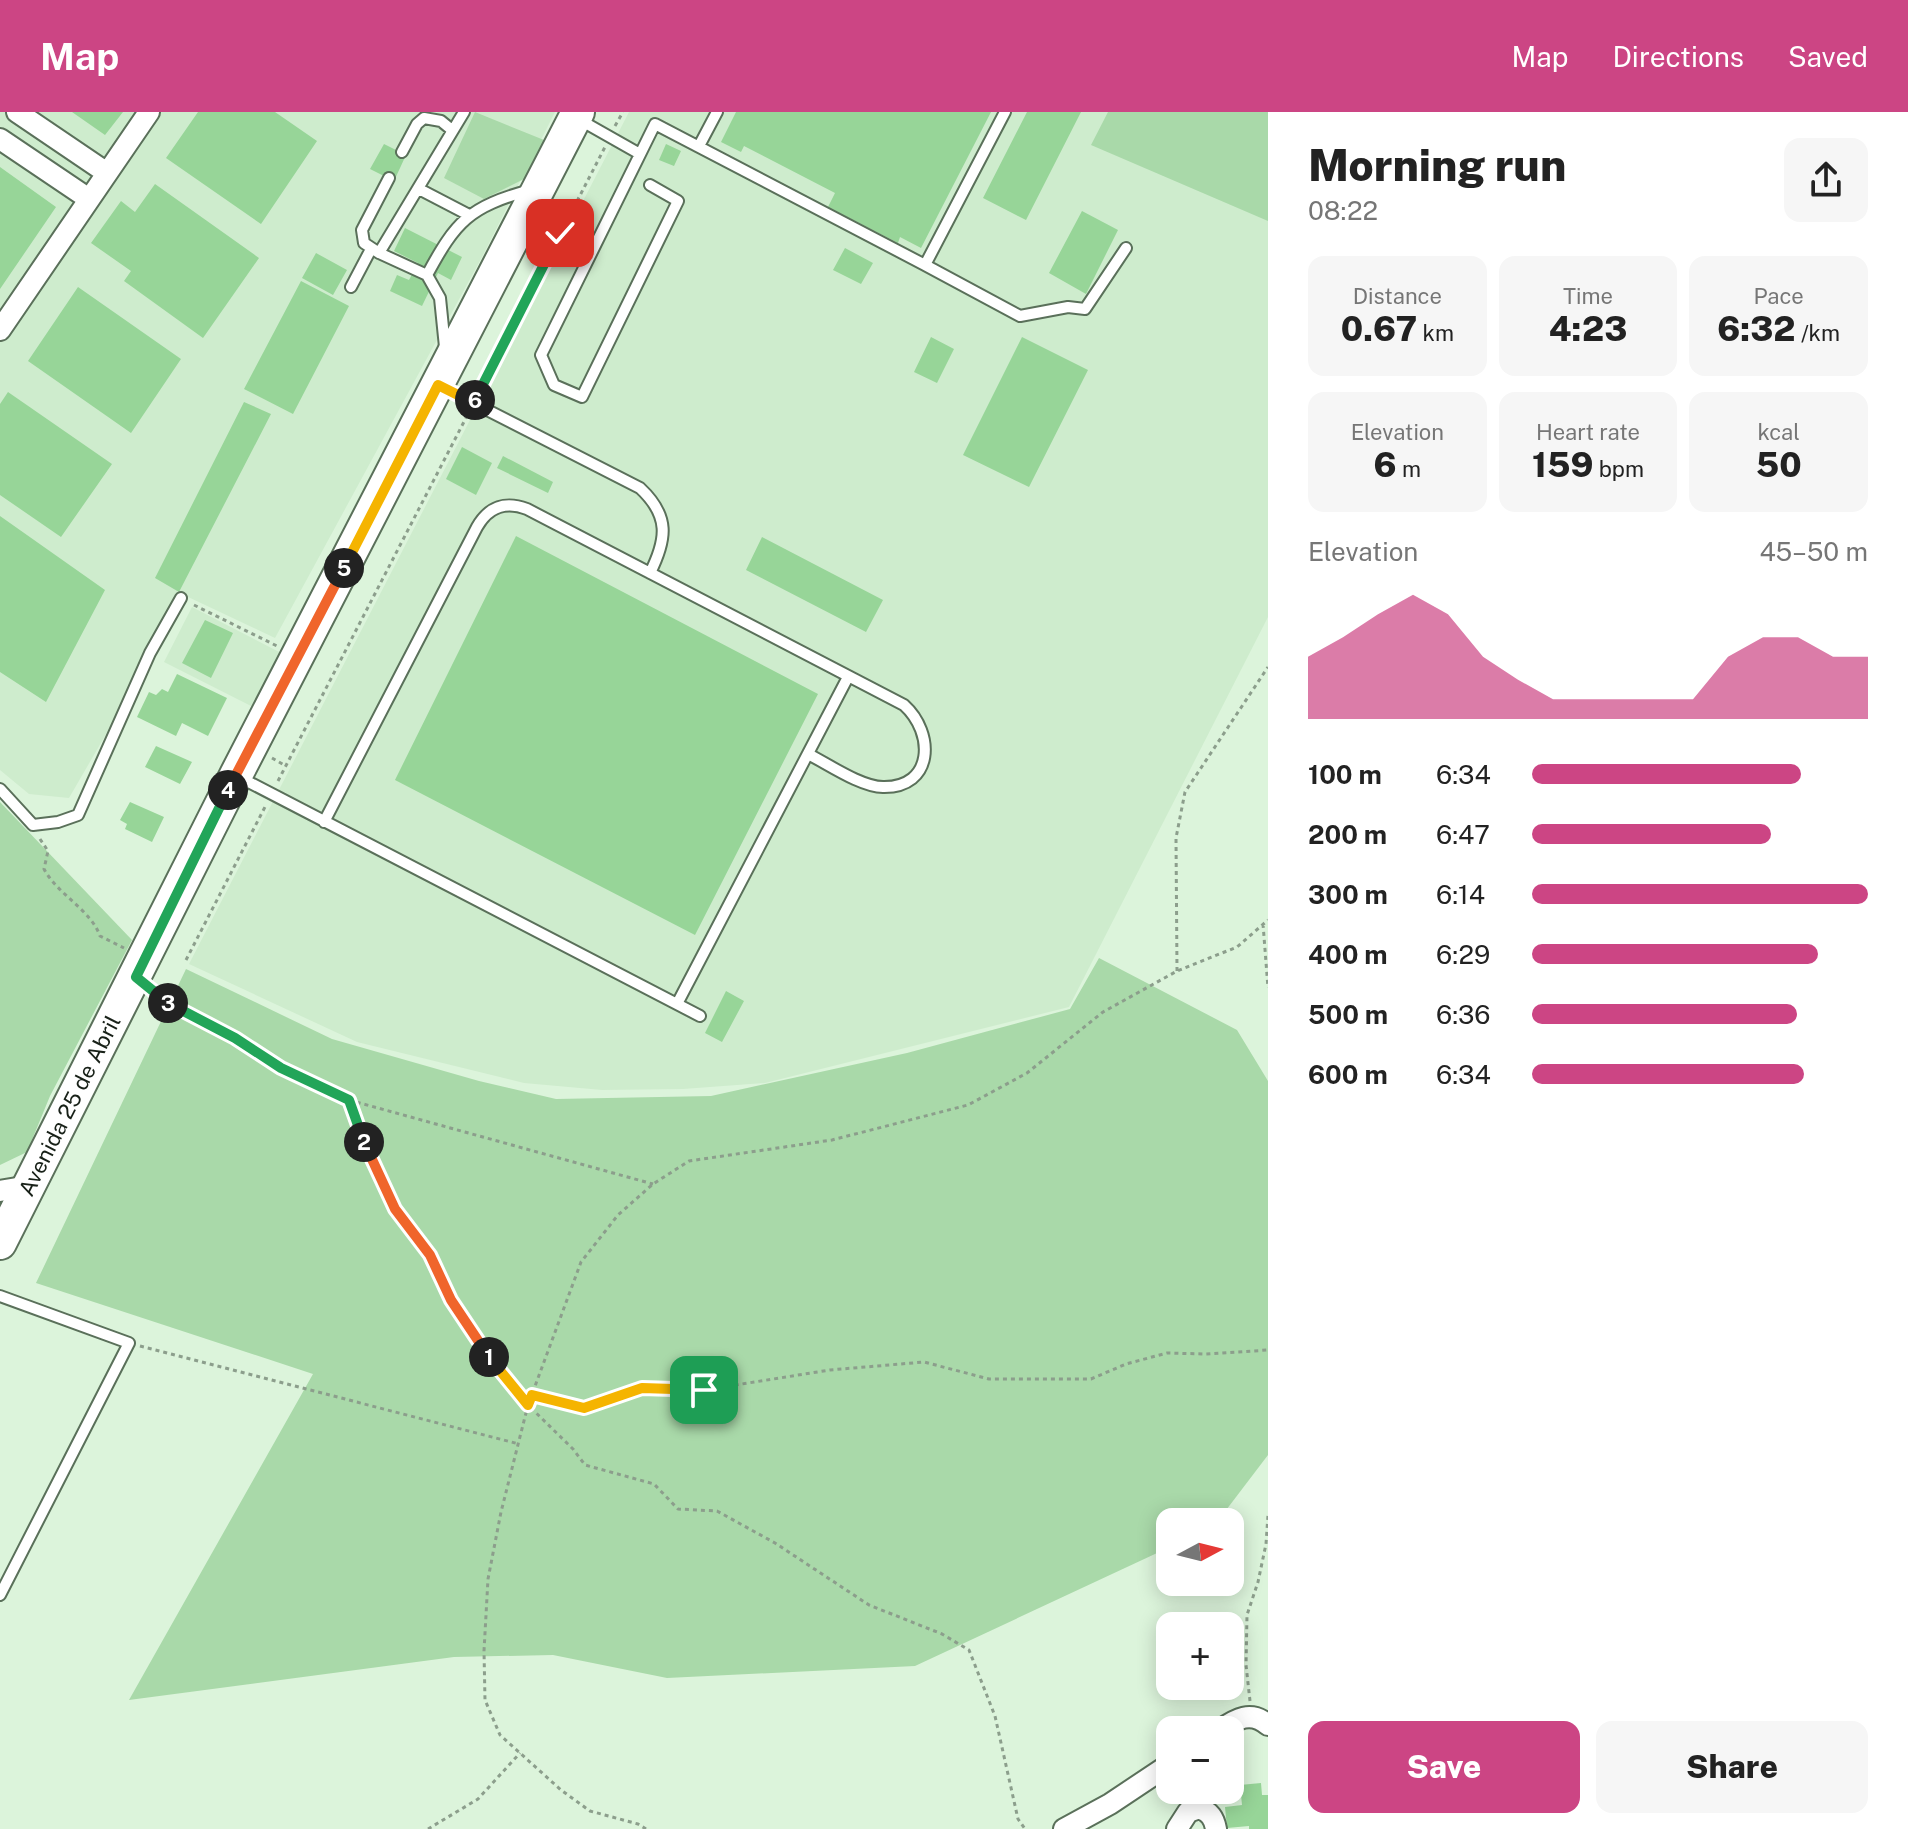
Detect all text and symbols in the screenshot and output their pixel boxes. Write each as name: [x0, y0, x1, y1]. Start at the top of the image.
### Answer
text: Map: [40, 34, 119, 79]
text: Map: [1512, 40, 1568, 73]
text: Directions: [1612, 40, 1744, 73]
text: Saved: [1788, 40, 1868, 73]
button: share: [1784, 138, 1868, 222]
text: Morning run: [1308, 139, 1566, 191]
text: 08:22: [1308, 195, 1378, 226]
pin: [526, 199, 594, 267]
icon: check: [538, 211, 582, 255]
text: Distance: [1353, 283, 1442, 309]
text: Time: [1563, 283, 1613, 309]
text: Pace: [1754, 283, 1804, 309]
text: 0.67: [1341, 309, 1417, 349]
text: 4:23: [1549, 309, 1627, 349]
text: 6:32: [1717, 309, 1796, 349]
text: km: [1417, 320, 1454, 346]
text: /km: [1796, 320, 1840, 346]
pin: 6: [455, 380, 495, 420]
text: 6: [468, 387, 482, 413]
text: Elevation: [1351, 419, 1444, 445]
text: Heart rate: [1536, 419, 1640, 445]
text: kcal: [1757, 419, 1800, 445]
text: 6: [1374, 445, 1397, 485]
text: 159: [1532, 445, 1593, 485]
text: 50: [1756, 445, 1802, 485]
text: m: [1397, 456, 1421, 482]
text: bpm: [1593, 456, 1644, 482]
text: Elevation: [1308, 536, 1418, 567]
text: 45–50 m: [1759, 536, 1868, 567]
pin: 5: [324, 548, 364, 588]
text: 5: [337, 555, 351, 581]
text: 100 m: [1308, 759, 1382, 790]
text: 6:34: [1436, 759, 1491, 790]
pin: 4: [208, 770, 248, 810]
text: 4: [221, 777, 235, 803]
text: 200 m: [1308, 819, 1387, 850]
text: 6:47: [1436, 819, 1490, 850]
text: 300 m: [1308, 879, 1388, 910]
text: 6:14: [1436, 879, 1485, 910]
text: 400 m: [1308, 939, 1388, 970]
text: 6:29: [1436, 939, 1490, 970]
pin: 3: [148, 983, 188, 1023]
text: 3: [161, 990, 175, 1016]
text: 500 m: [1308, 999, 1388, 1030]
text: 6:36: [1436, 999, 1490, 1030]
street label: Avenida 25 de Abril: [13, 1011, 126, 1200]
text: 600 m: [1308, 1059, 1388, 1090]
text: 6:34: [1436, 1059, 1491, 1090]
pin: 2: [344, 1122, 384, 1162]
text: 2: [357, 1129, 371, 1155]
pin: 1: [469, 1337, 509, 1377]
text: 1: [484, 1344, 494, 1370]
pin: [670, 1356, 738, 1424]
icon: arrive: [682, 1368, 726, 1412]
north arrow: [1156, 1508, 1244, 1596]
map controls: [1156, 1508, 1244, 1804]
button: +: [1156, 1612, 1244, 1700]
button: −: [1156, 1716, 1244, 1804]
button: Save: [1308, 1721, 1580, 1813]
button: Share: [1596, 1721, 1868, 1813]

